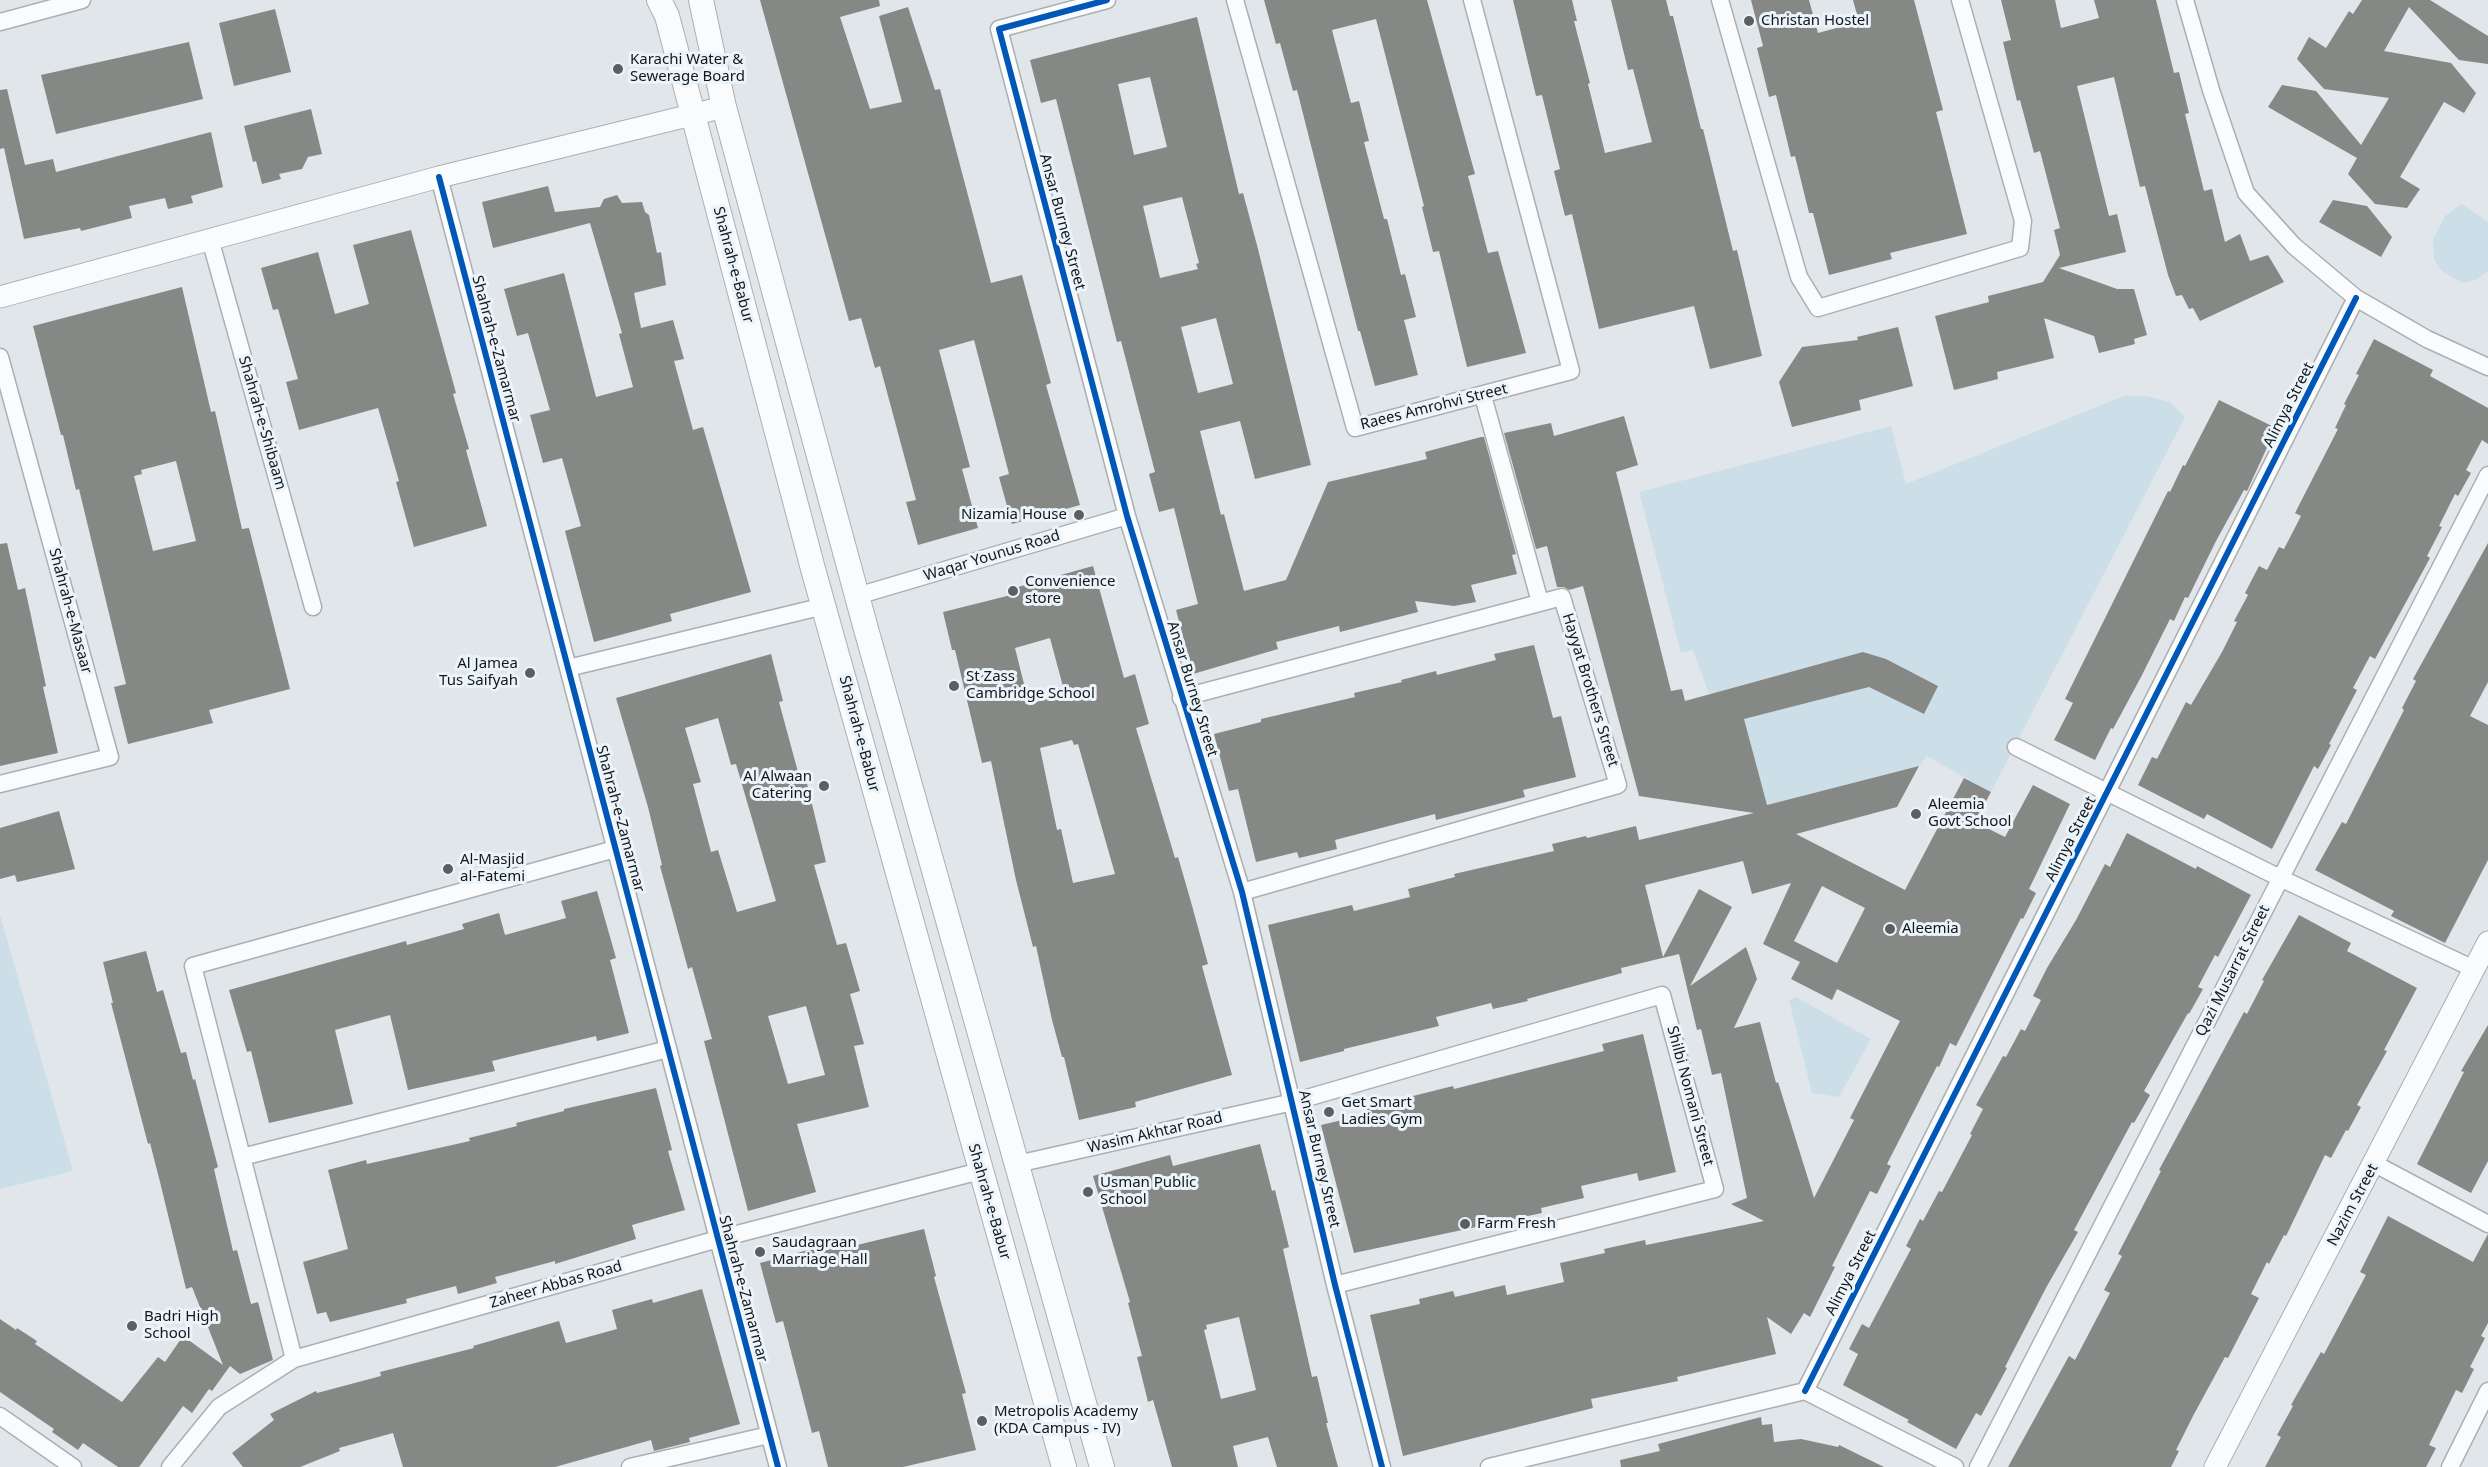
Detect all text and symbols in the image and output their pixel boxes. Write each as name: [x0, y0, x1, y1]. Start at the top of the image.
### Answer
place label: Christan Hostel: [1761, 12, 1869, 30]
marker: Christan Hostel: [1742, 14, 1756, 28]
place label: Karachi Water & Sewerage Board: [630, 51, 745, 86]
marker: Karachi Water & Sewerage Board: [611, 62, 625, 76]
street label: Ansar Burney Street: [1035, 152, 1089, 292]
street label: Shahrah-e-Babur: [709, 205, 757, 325]
street label: Shahrah-e-Zamarmar: [468, 274, 524, 424]
street label: Shahrah-e-Shibaam: [234, 354, 290, 492]
street label: Alimya Street: [2260, 359, 2318, 451]
street label: Raees Amrohvi Street: [1359, 380, 1509, 434]
place label: Nizamia House: [961, 506, 1067, 524]
marker: Nizamia House: [1072, 508, 1086, 522]
street label: Waqar Younus Road: [922, 527, 1062, 585]
street label: Shahrah-e-Masaar: [45, 546, 95, 676]
place label: Convenience store: [1025, 573, 1115, 608]
marker: Convenience store: [1006, 584, 1020, 598]
street label: Hayyat Brothers Street: [1558, 611, 1622, 769]
street label: Ansar Burney Street: [1163, 619, 1221, 759]
place label: Al Jamea Tus Saifyah: [439, 655, 518, 690]
marker: Al Jamea Tus Saifyah: [523, 666, 537, 680]
place label: St Zass Cambridge School: [966, 668, 1095, 703]
street label: Shahrah-e-Babur: [835, 674, 883, 794]
marker: St Zass Cambridge School: [947, 679, 961, 693]
street label: Shahrah-e-Zamarmar: [592, 744, 648, 894]
place label: Al Alwaan Catering: [743, 768, 812, 803]
marker: Al Alwaan Catering: [817, 779, 831, 793]
street label: Alimya Street: [2042, 793, 2100, 885]
place label: Aleemia Govt School: [1928, 796, 2011, 831]
marker: Aleemia Govt School: [1909, 807, 1923, 821]
place label: Al-Masjid al-Fatemi: [460, 851, 525, 886]
marker: Al-Masjid al-Fatemi: [441, 862, 455, 876]
street label: Qazi Musarrat Street: [2192, 902, 2274, 1040]
place label: Aleemia: [1902, 920, 1959, 938]
marker: Aleemia: [1883, 922, 1897, 936]
street label: Shilbi Nomani Street: [1663, 1024, 1717, 1168]
street label: Ansar Burney Street: [1294, 1088, 1344, 1230]
place label: Get Smart Ladies Gym: [1341, 1094, 1423, 1129]
marker: Get Smart Ladies Gym: [1322, 1105, 1336, 1119]
street label: Wasim Akhtar Road: [1086, 1109, 1224, 1157]
street label: Shahrah-e-Babur: [964, 1142, 1014, 1262]
street label: Nazim Street: [2324, 1161, 2382, 1249]
place label: Usman Public School: [1100, 1174, 1196, 1209]
marker: Usman Public School: [1081, 1185, 1095, 1199]
street label: Shahrah-e-Zamarmar: [715, 1214, 771, 1364]
place label: Farm Fresh: [1477, 1215, 1556, 1233]
marker: Farm Fresh: [1458, 1217, 1472, 1231]
street label: Alimya Street: [1822, 1227, 1880, 1319]
place label: Saudagraan Marriage Hall: [772, 1234, 868, 1269]
marker: Saudagraan Marriage Hall: [753, 1245, 767, 1259]
street label: Zaheer Abbas Road: [488, 1257, 624, 1313]
place label: Badri High School: [144, 1308, 219, 1343]
marker: Badri High School: [125, 1319, 139, 1333]
place label: Metropolis Academy (KDA Campus - IV): [994, 1403, 1138, 1438]
marker: Metropolis Academy (KDA Campus - IV): [975, 1414, 989, 1428]

